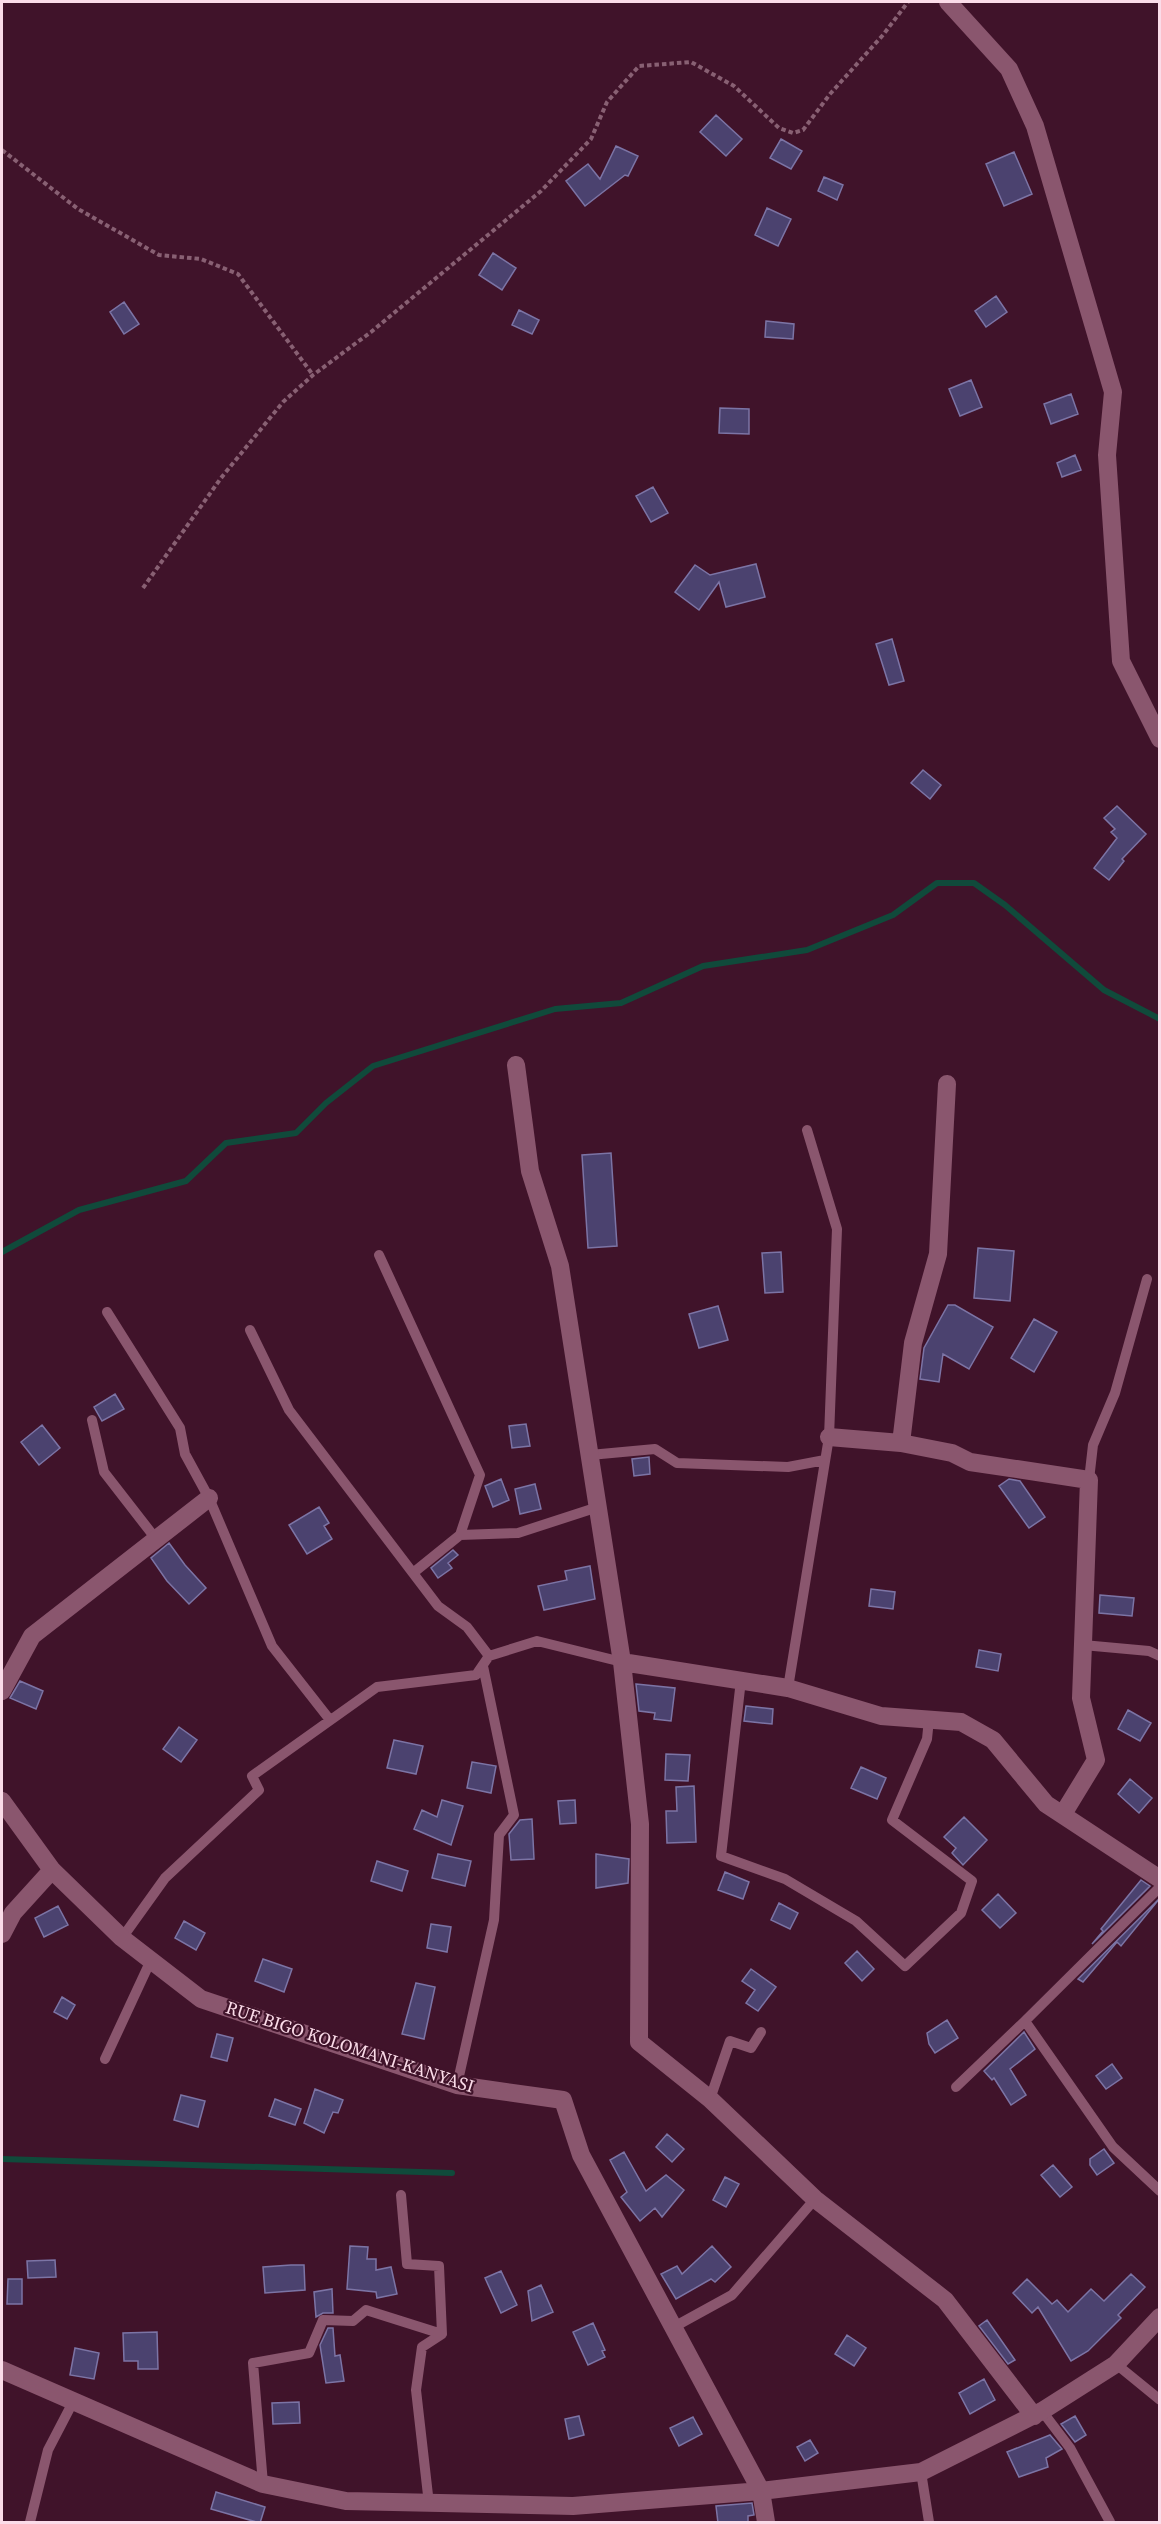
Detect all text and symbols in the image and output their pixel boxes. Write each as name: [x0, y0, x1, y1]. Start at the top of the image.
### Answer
street label: RUE BIGO KOLOMANI-KANYASI: [223, 1994, 478, 2099]

